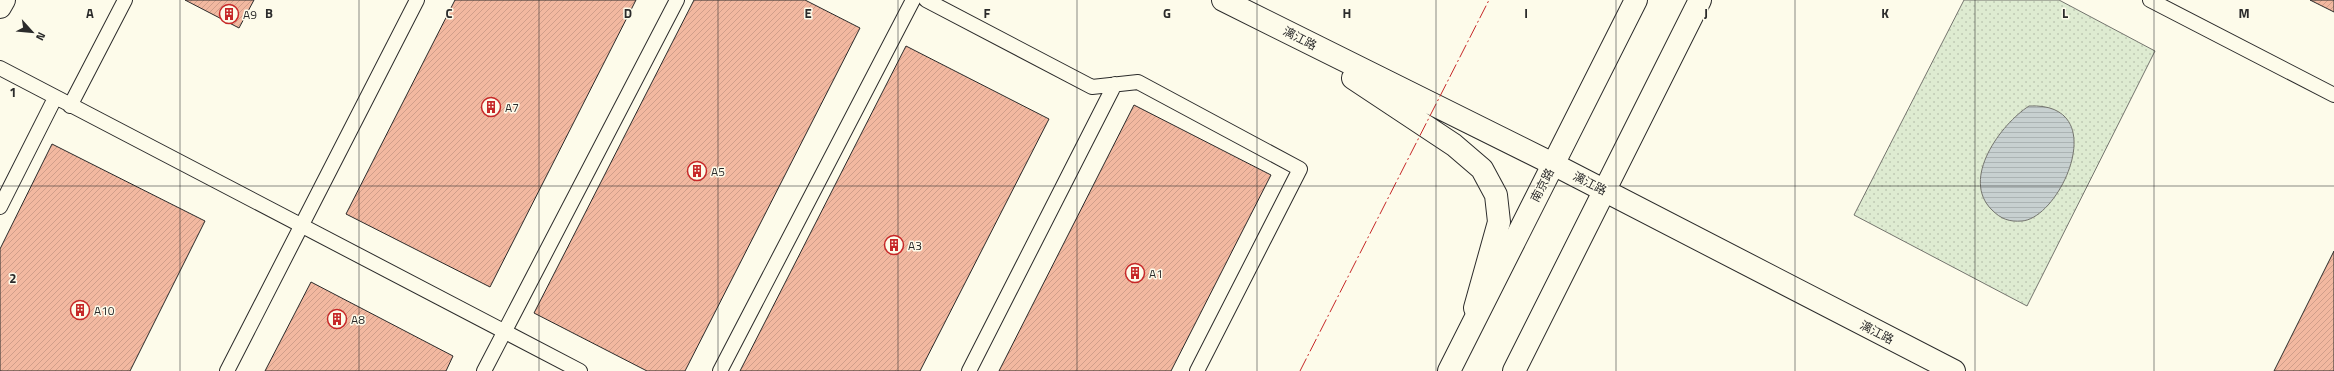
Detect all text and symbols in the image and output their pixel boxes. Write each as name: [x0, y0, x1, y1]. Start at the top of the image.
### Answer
text: A: [86, 3, 94, 23]
building icon: A9: [218, 3, 240, 25]
text: B: [265, 3, 273, 23]
text: C: [445, 3, 453, 23]
text: D: [624, 3, 632, 23]
text: E: [804, 3, 812, 23]
text: F: [984, 3, 991, 23]
text: G: [1163, 3, 1171, 23]
text: H: [1343, 3, 1351, 23]
text: I: [1524, 3, 1528, 23]
text: J: [1704, 3, 1708, 23]
text: K: [1881, 3, 1889, 23]
text: L: [2062, 3, 2068, 23]
text: M: [2238, 3, 2250, 23]
place label: A9: [243, 5, 257, 24]
north arrow: [12, 12, 52, 52]
street label: 漓江路: [1280, 21, 1320, 55]
text: N: [32, 30, 50, 44]
text: 1: [9, 82, 17, 102]
building icon: A7: [480, 96, 502, 118]
place label: A7: [505, 98, 519, 117]
building icon: A5: [686, 160, 708, 182]
place label: A5: [711, 162, 725, 181]
street label: 南京路: [1525, 165, 1559, 205]
street label: 漓江路: [1570, 166, 1610, 200]
building icon: A3: [883, 234, 905, 256]
place label: A3: [908, 236, 922, 255]
building icon: A1: [1124, 262, 1146, 284]
place label: A1: [1149, 264, 1163, 283]
text: 2: [9, 268, 17, 288]
building icon: A10: [69, 299, 91, 321]
place label: A10: [94, 301, 115, 320]
building icon: A8: [326, 308, 348, 330]
place label: A8: [351, 310, 365, 329]
street label: 漓江路: [1857, 315, 1897, 349]

